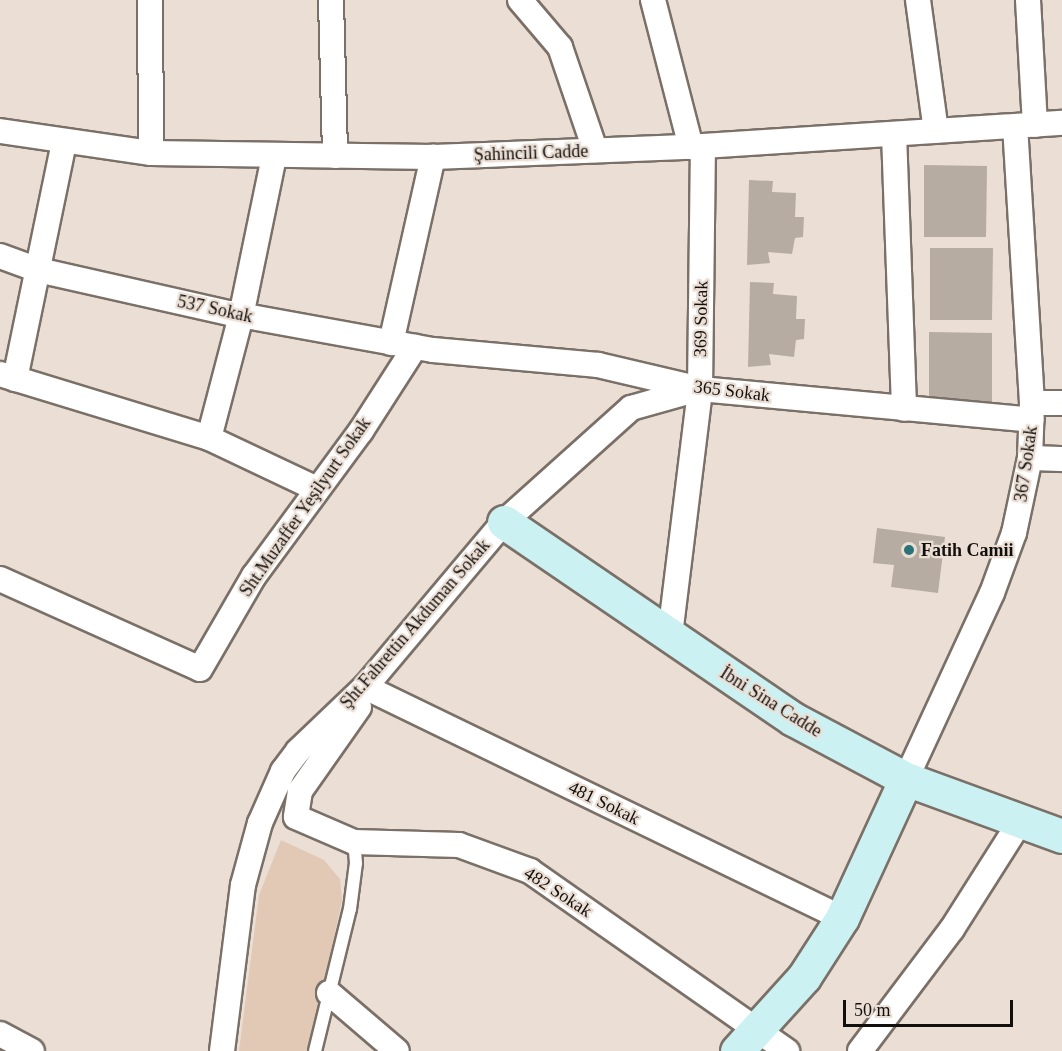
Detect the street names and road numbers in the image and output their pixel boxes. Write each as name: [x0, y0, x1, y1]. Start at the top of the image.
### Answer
street label: Şahincili Cadde: [473, 140, 589, 166]
street label: 369 Sokak: [690, 281, 712, 357]
street label: 537 Sokak: [175, 290, 255, 328]
street label: 365 Sokak: [693, 376, 771, 406]
street label: Sht.Muzaffer Yeşilyurt Sokak: [235, 413, 375, 601]
street label: 367 Sokak: [1010, 425, 1042, 503]
street label: Şht.Fahrettin Akduman Sokak: [335, 534, 495, 714]
street label: İbni Sina Cadde: [716, 662, 826, 742]
street label: 481 Sokak: [565, 777, 643, 829]
street label: 482 Sokak: [520, 862, 596, 922]

